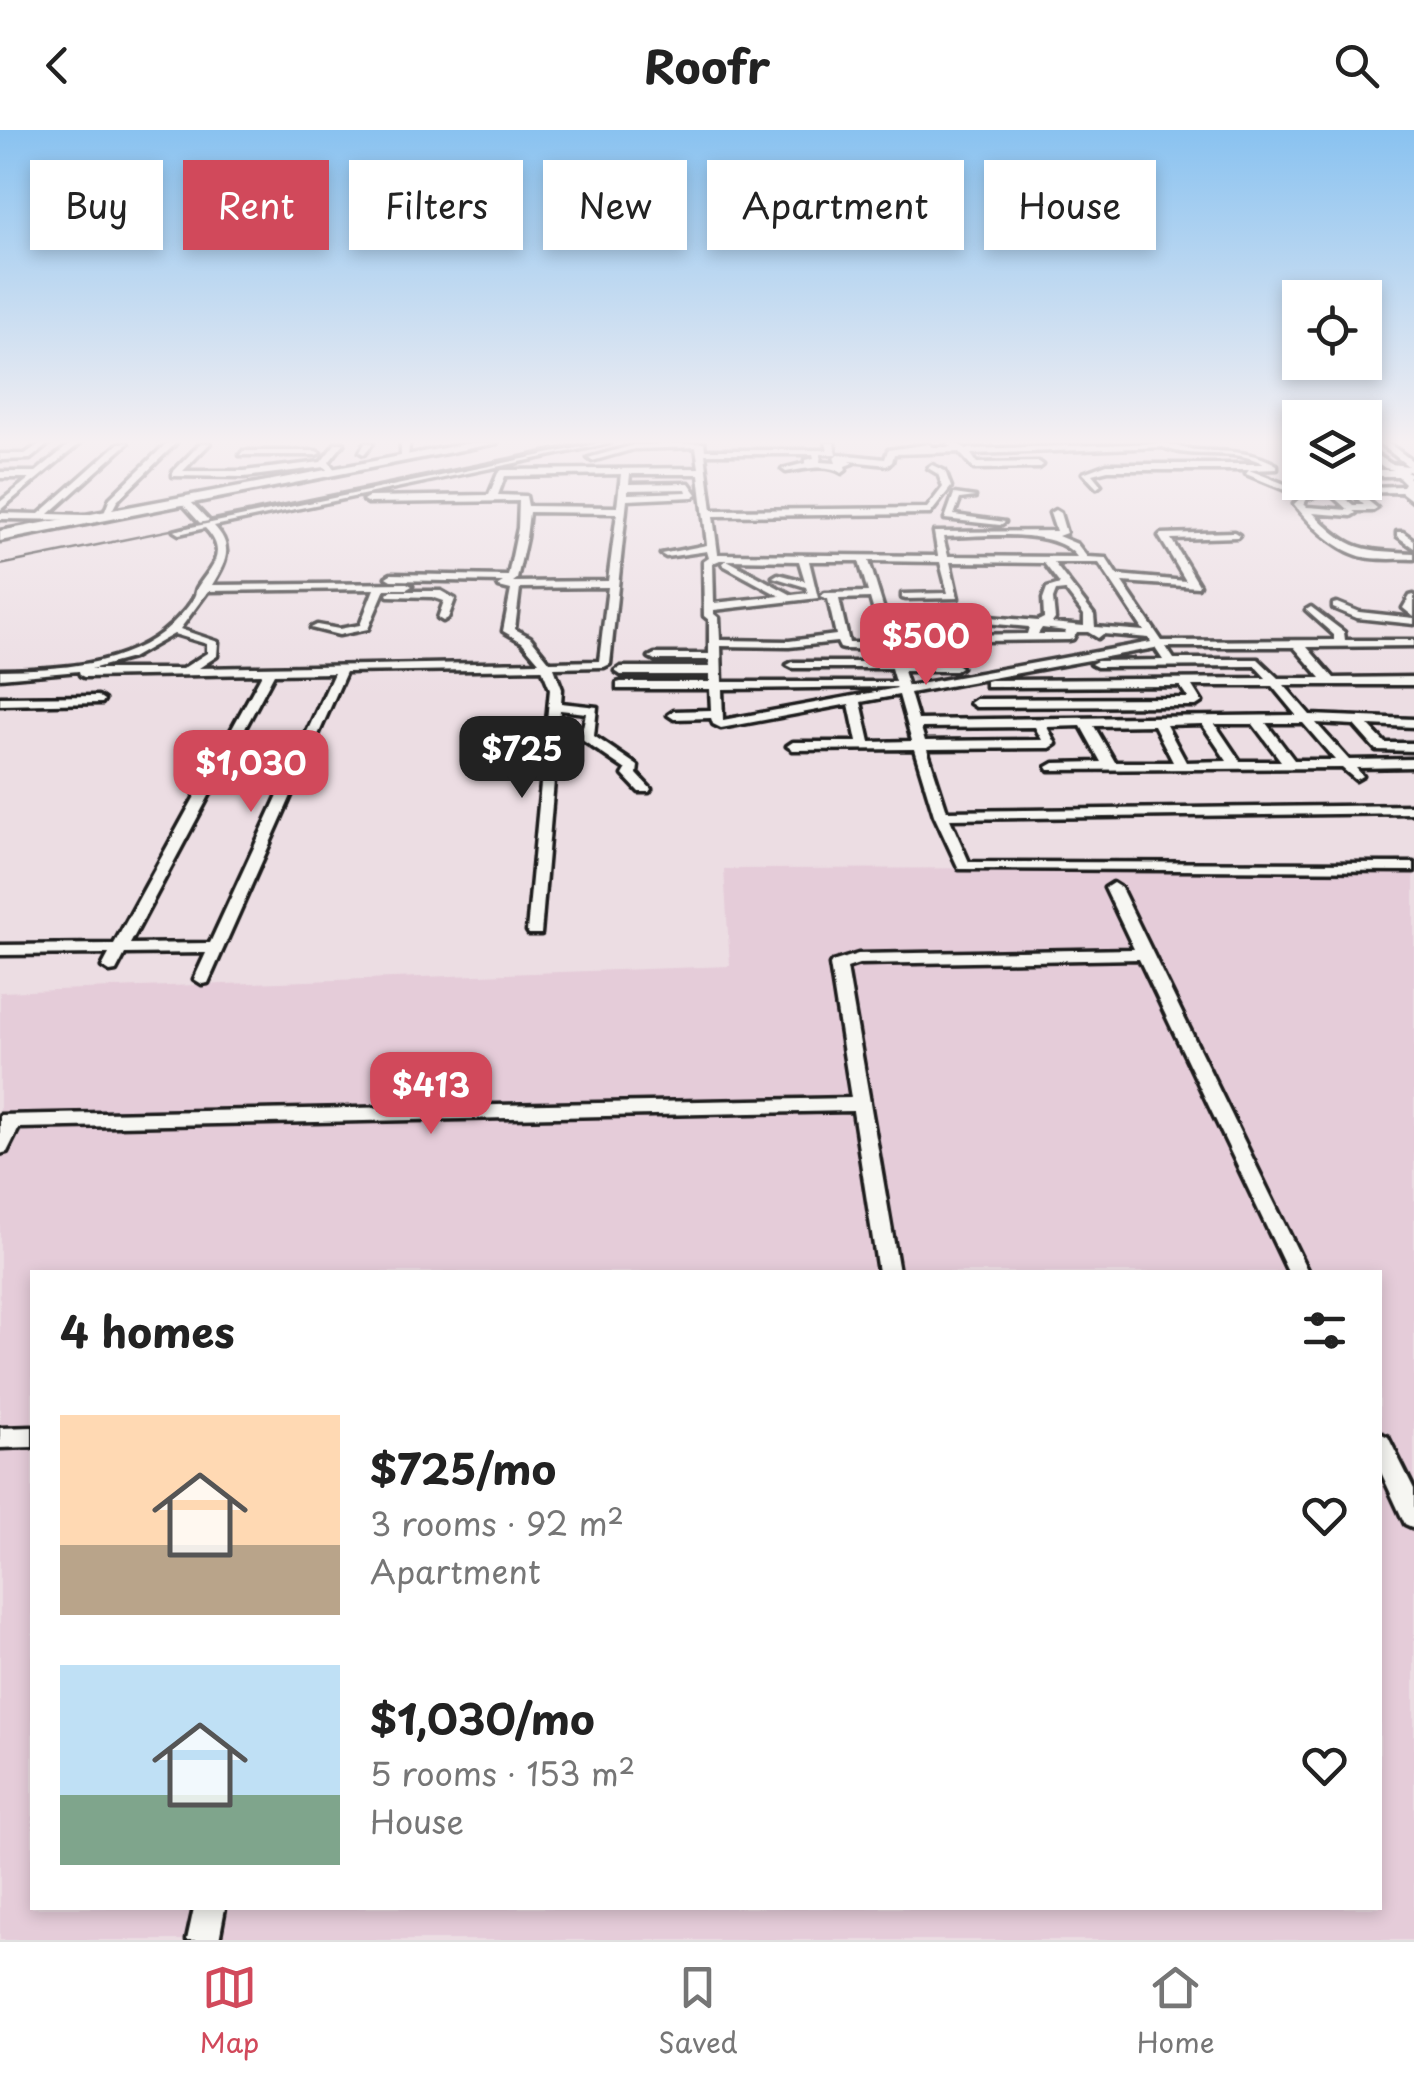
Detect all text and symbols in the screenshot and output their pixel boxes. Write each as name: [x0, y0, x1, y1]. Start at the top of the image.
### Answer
text: Roofr: [644, 31, 770, 99]
icon: back: [30, 38, 85, 93]
icon: search: [1329, 38, 1384, 93]
chip: Buy: [30, 160, 163, 250]
chip: Rent: [183, 160, 329, 250]
chip: Filters: [349, 160, 523, 250]
chip: New: [543, 160, 687, 250]
chip: Apartment: [707, 160, 964, 250]
chip: House: [984, 160, 1156, 250]
map controls: [1282, 280, 1382, 500]
button: locate: [1282, 280, 1382, 380]
button: layers: [1282, 400, 1382, 500]
pin: $500: [867, 603, 985, 688]
text: $500: [882, 611, 970, 659]
pin: $725: [463, 716, 581, 801]
text: $725: [481, 724, 563, 772]
pin: $1,030: [170, 730, 332, 815]
text: $1,030: [195, 738, 307, 786]
pin: $413: [372, 1052, 490, 1137]
text: $413: [392, 1060, 470, 1108]
text: 4 homes: [60, 1299, 235, 1362]
icon: filters: [1297, 1303, 1352, 1358]
text: $725/mo: [370, 1436, 556, 1499]
icon: home: [140, 1455, 260, 1575]
icon: heart: [1297, 1488, 1352, 1543]
text: 3 rooms · 92 m²: [370, 1499, 624, 1547]
text: Apartment: [370, 1547, 541, 1595]
text: $1,030/mo: [370, 1686, 595, 1749]
icon: home: [140, 1705, 260, 1825]
icon: heart: [1297, 1738, 1352, 1793]
text: 5 rooms · 153 m²: [370, 1749, 635, 1797]
text: House: [370, 1797, 464, 1845]
tab: Map: [199, 1960, 259, 2063]
tab: Saved: [658, 1960, 738, 2063]
tab: Home: [1137, 1960, 1215, 2063]

